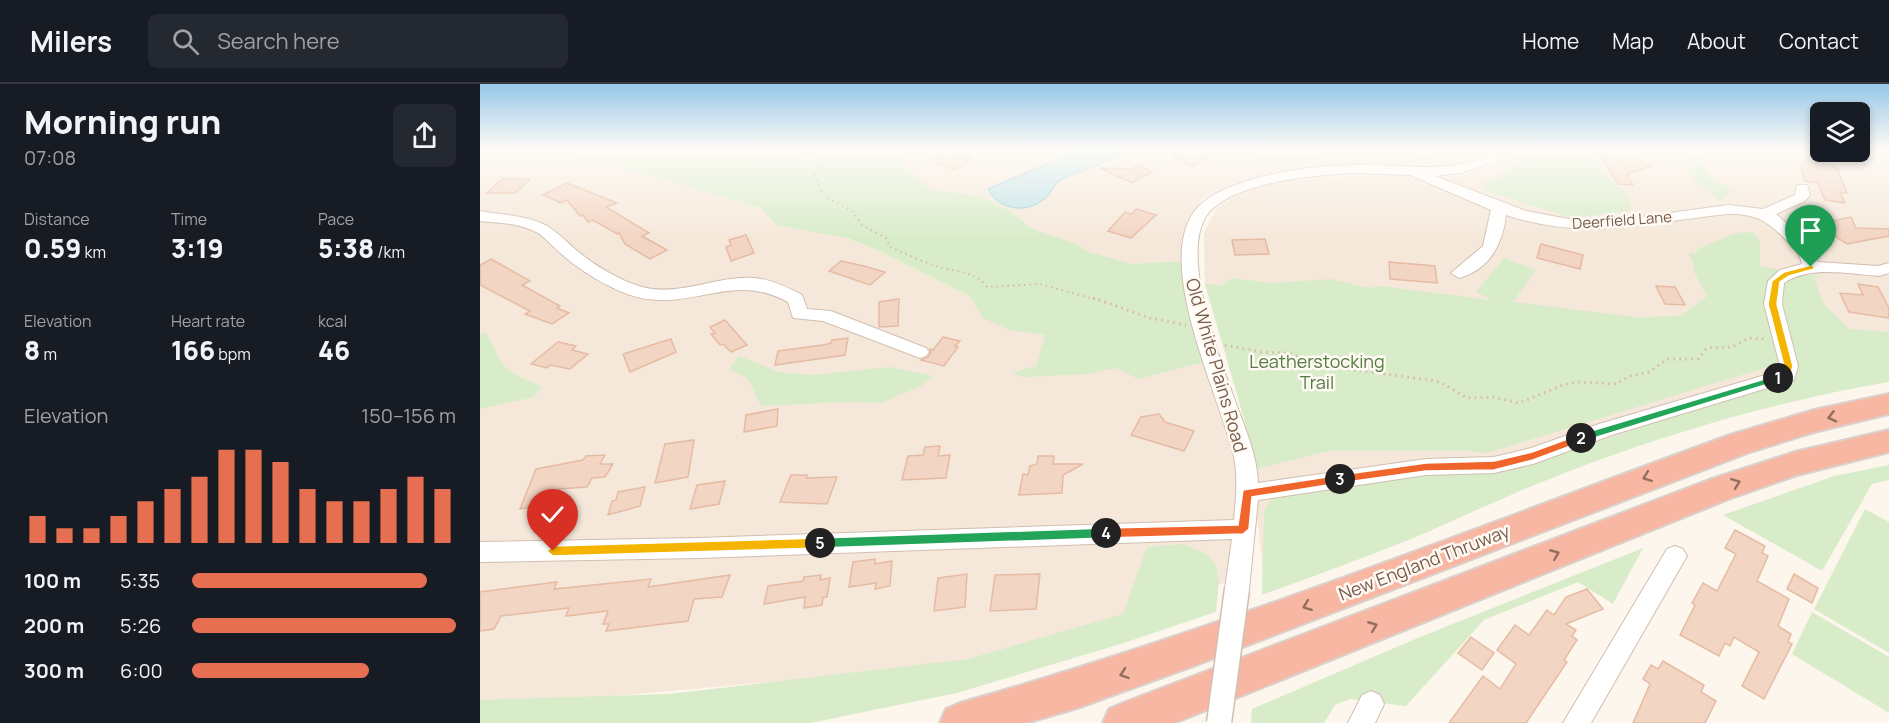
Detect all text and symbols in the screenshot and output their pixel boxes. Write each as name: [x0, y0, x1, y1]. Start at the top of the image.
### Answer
search box: [148, 14, 568, 68]
text: Milers: [30, 22, 112, 60]
icon: search: [169, 25, 202, 58]
text: Search here: [217, 26, 340, 56]
text: Home: [1522, 27, 1579, 55]
text: Map: [1612, 27, 1654, 55]
text: About: [1687, 27, 1746, 55]
text: Contact: [1779, 27, 1859, 55]
text: Morning run: [24, 99, 221, 144]
map controls: [1810, 102, 1870, 162]
button: layers: [1810, 102, 1870, 162]
button: share: [393, 104, 456, 167]
text: 07:08: [24, 144, 76, 171]
pin: [1785, 205, 1836, 267]
street label: Deerfield Lane: [1571, 206, 1673, 234]
text: Distance: [24, 208, 90, 230]
text: Time: [171, 208, 207, 230]
text: Pace: [318, 208, 354, 230]
icon: arrive: [1794, 214, 1827, 247]
text: 0.59: [24, 230, 81, 266]
text: 3:19: [171, 230, 224, 266]
text: 5:38: [318, 230, 374, 266]
text: km: [81, 241, 106, 263]
text: /km: [374, 241, 405, 263]
street label: Old White Plains Road: [1181, 275, 1253, 455]
text: Elevation: [24, 310, 92, 332]
text: Heart rate: [171, 310, 245, 332]
text: kcal: [318, 310, 347, 332]
text: 8: [24, 332, 40, 368]
text: 166: [171, 332, 215, 368]
text: 46: [318, 332, 350, 368]
text: m: [40, 343, 57, 365]
text: bpm: [215, 343, 251, 365]
park label: Leatherstocking Trail: [1249, 349, 1385, 394]
pin: 1: [1763, 363, 1793, 393]
text: 1: [1774, 367, 1782, 389]
text: Elevation: [24, 402, 108, 429]
text: 150–156 m: [361, 402, 456, 429]
one-way arrow: [1827, 409, 1837, 422]
pin: 2: [1566, 423, 1596, 453]
text: 2: [1576, 427, 1586, 449]
pin: 3: [1325, 464, 1355, 494]
text: 3: [1335, 468, 1345, 490]
one-way arrow: [1642, 470, 1653, 482]
one-way arrow: [1730, 478, 1741, 491]
pin: [527, 489, 578, 551]
icon: check: [536, 498, 569, 531]
pin: 4: [1091, 518, 1121, 548]
street label: New England Thruway: [1335, 518, 1513, 606]
text: 4: [1101, 522, 1111, 544]
pin: 5: [805, 528, 835, 558]
text: 5: [815, 532, 825, 554]
one-way arrow: [1548, 549, 1559, 561]
text: 100 m: [24, 567, 81, 594]
text: 5:35: [120, 567, 160, 594]
one-way arrow: [1302, 599, 1313, 611]
text: 200 m: [24, 612, 84, 639]
text: 5:26: [120, 612, 161, 639]
one-way arrow: [1367, 621, 1378, 633]
text: 300 m: [24, 657, 84, 684]
text: 6:00: [120, 657, 163, 684]
one-way arrow: [1120, 666, 1130, 679]

